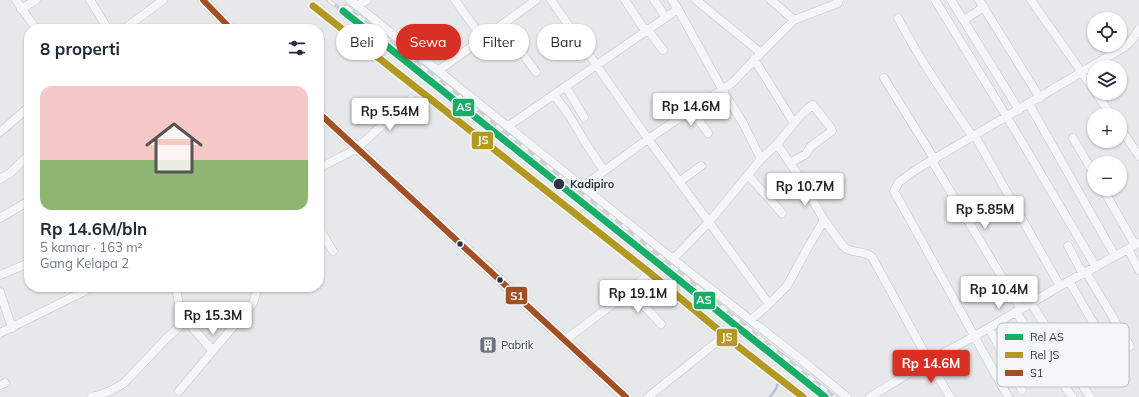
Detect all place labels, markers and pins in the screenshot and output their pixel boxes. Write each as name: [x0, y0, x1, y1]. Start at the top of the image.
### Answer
pin: Rp 14.6M: [650, 93, 732, 127]
pin: Rp 5.54M: [349, 98, 431, 132]
pin: Rp 10.7M: [764, 173, 846, 207]
marker: Kadipiro: [552, 177, 566, 191]
place label: Kadipiro: [570, 177, 615, 191]
pin: Rp 5.85M: [944, 196, 1026, 230]
unlabelled marker: [455, 239, 465, 249]
unlabelled marker: [495, 275, 505, 285]
pin: Rp 10.4M: [958, 276, 1040, 310]
pin: Rp 19.1M: [597, 280, 679, 314]
pin: Rp 15.3M: [172, 302, 254, 336]
building icon: Pabrik: [478, 335, 498, 355]
place label: Pabrik: [501, 338, 534, 352]
pin: Rp 14.6M: [890, 350, 972, 384]

